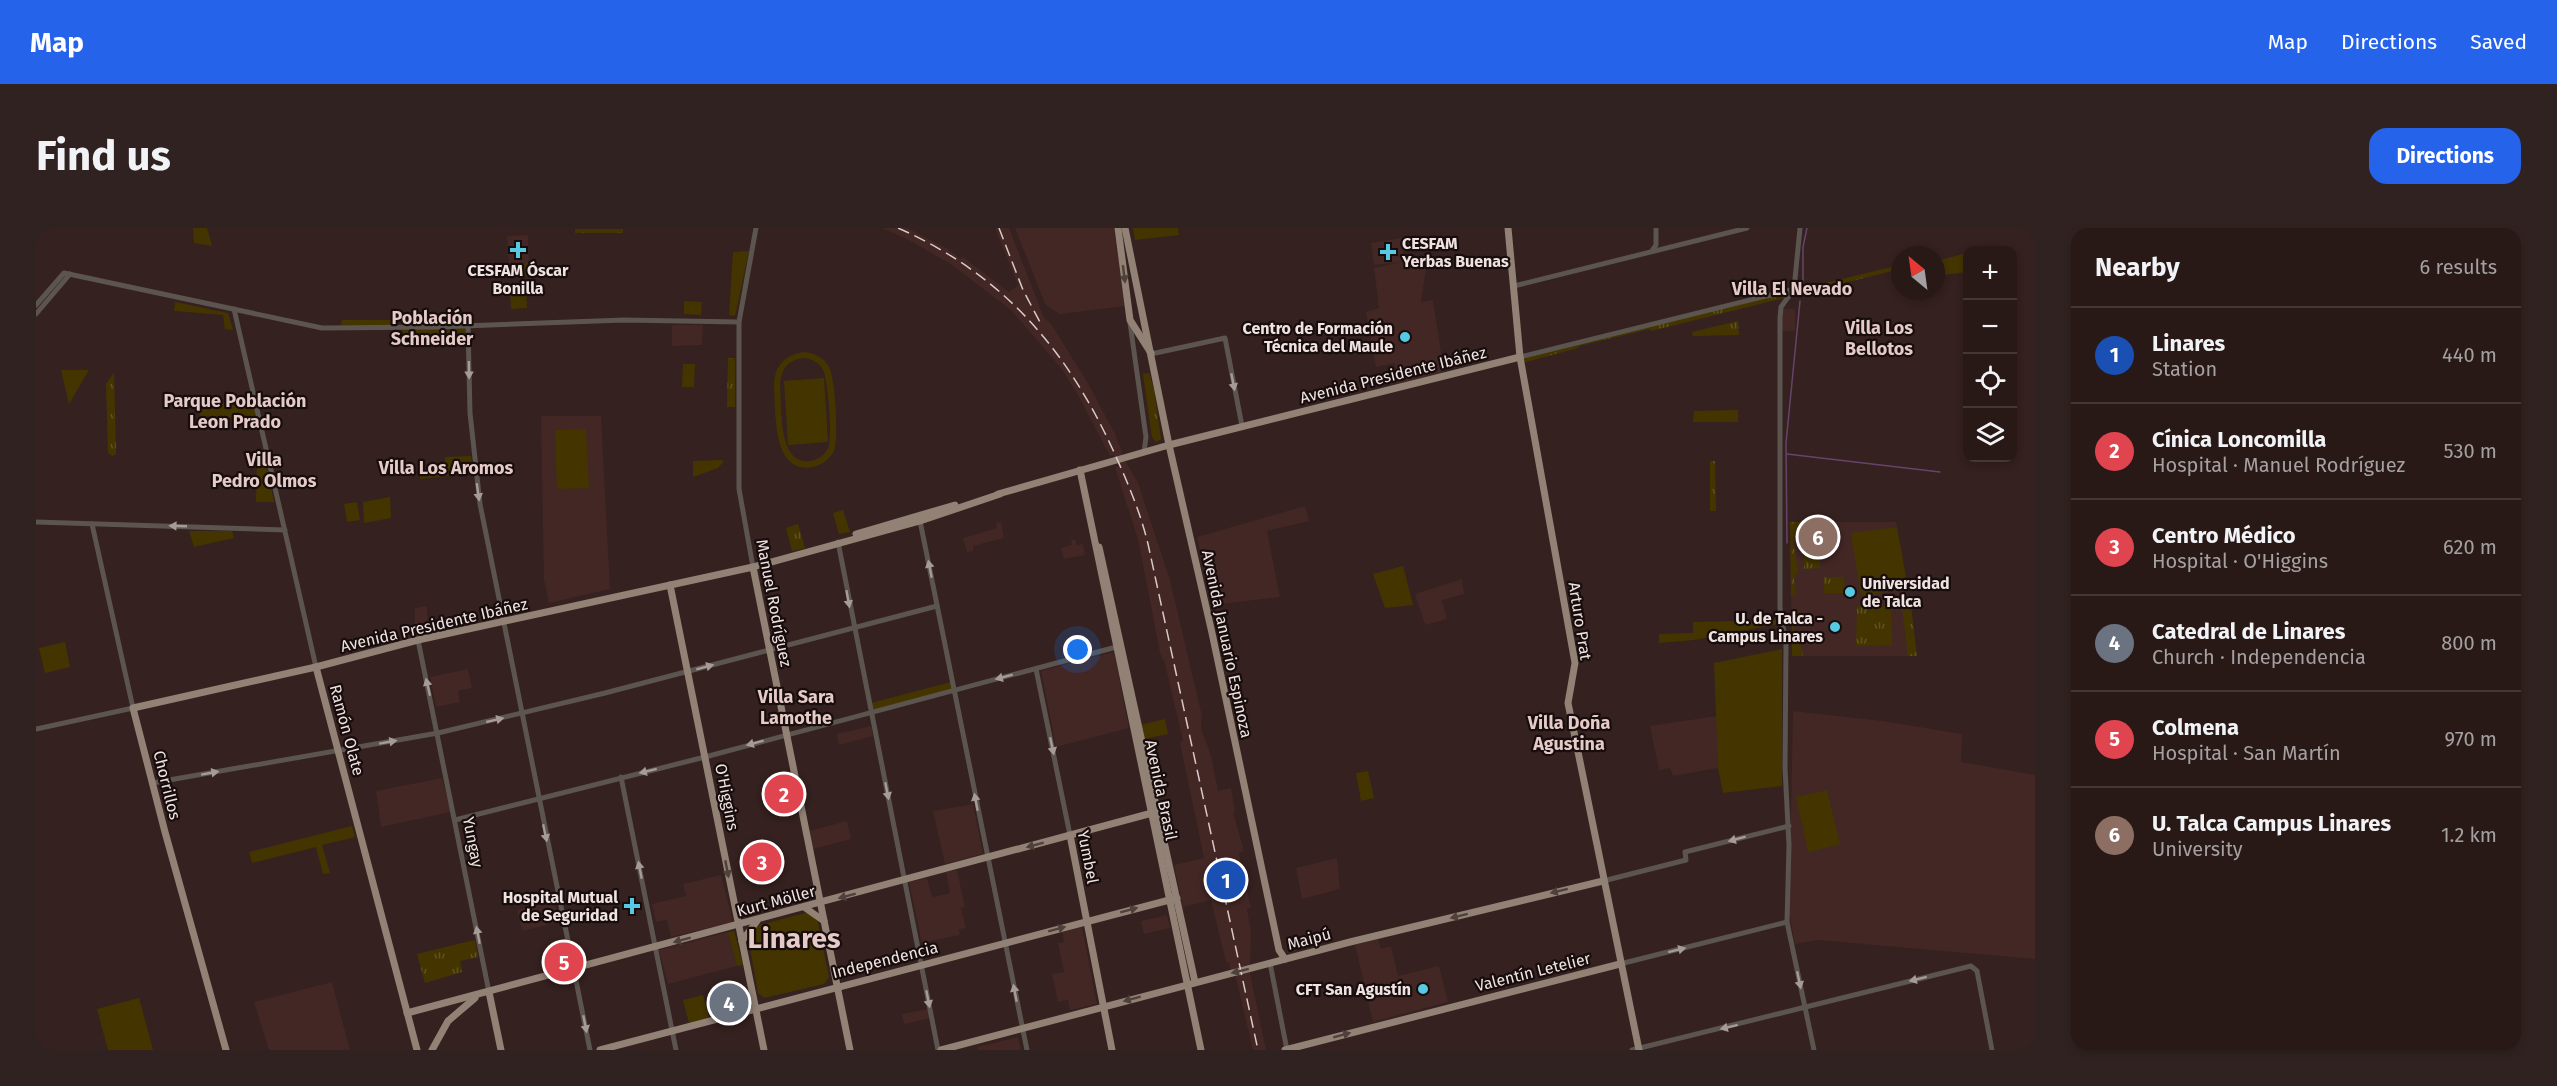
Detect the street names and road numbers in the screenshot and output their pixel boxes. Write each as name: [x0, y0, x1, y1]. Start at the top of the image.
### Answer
street label: Avenida Presidente Ibáñez: [1298, 343, 1488, 407]
street label: Manuel Rodríguez: [752, 538, 796, 668]
street label: Avenida Januario Espinoza: [1198, 548, 1256, 740]
street label: Arturo Prat: [1564, 581, 1596, 662]
street label: Avenida Presidente Ibáñez: [339, 594, 529, 656]
street label: Ramón Olate: [326, 682, 368, 778]
street label: Avenida Brasil: [1141, 738, 1181, 842]
street label: Chorrillos: [149, 748, 185, 822]
street label: O'Higgins: [711, 762, 743, 832]
street label: Yungay: [459, 815, 487, 869]
street label: Yumbel: [1074, 829, 1103, 886]
street label: Kurt Möller: [735, 881, 818, 921]
street label: Maipú: [1285, 924, 1333, 954]
street label: Independencia: [830, 938, 940, 982]
street label: Valentín Letelier: [1473, 948, 1593, 995]

